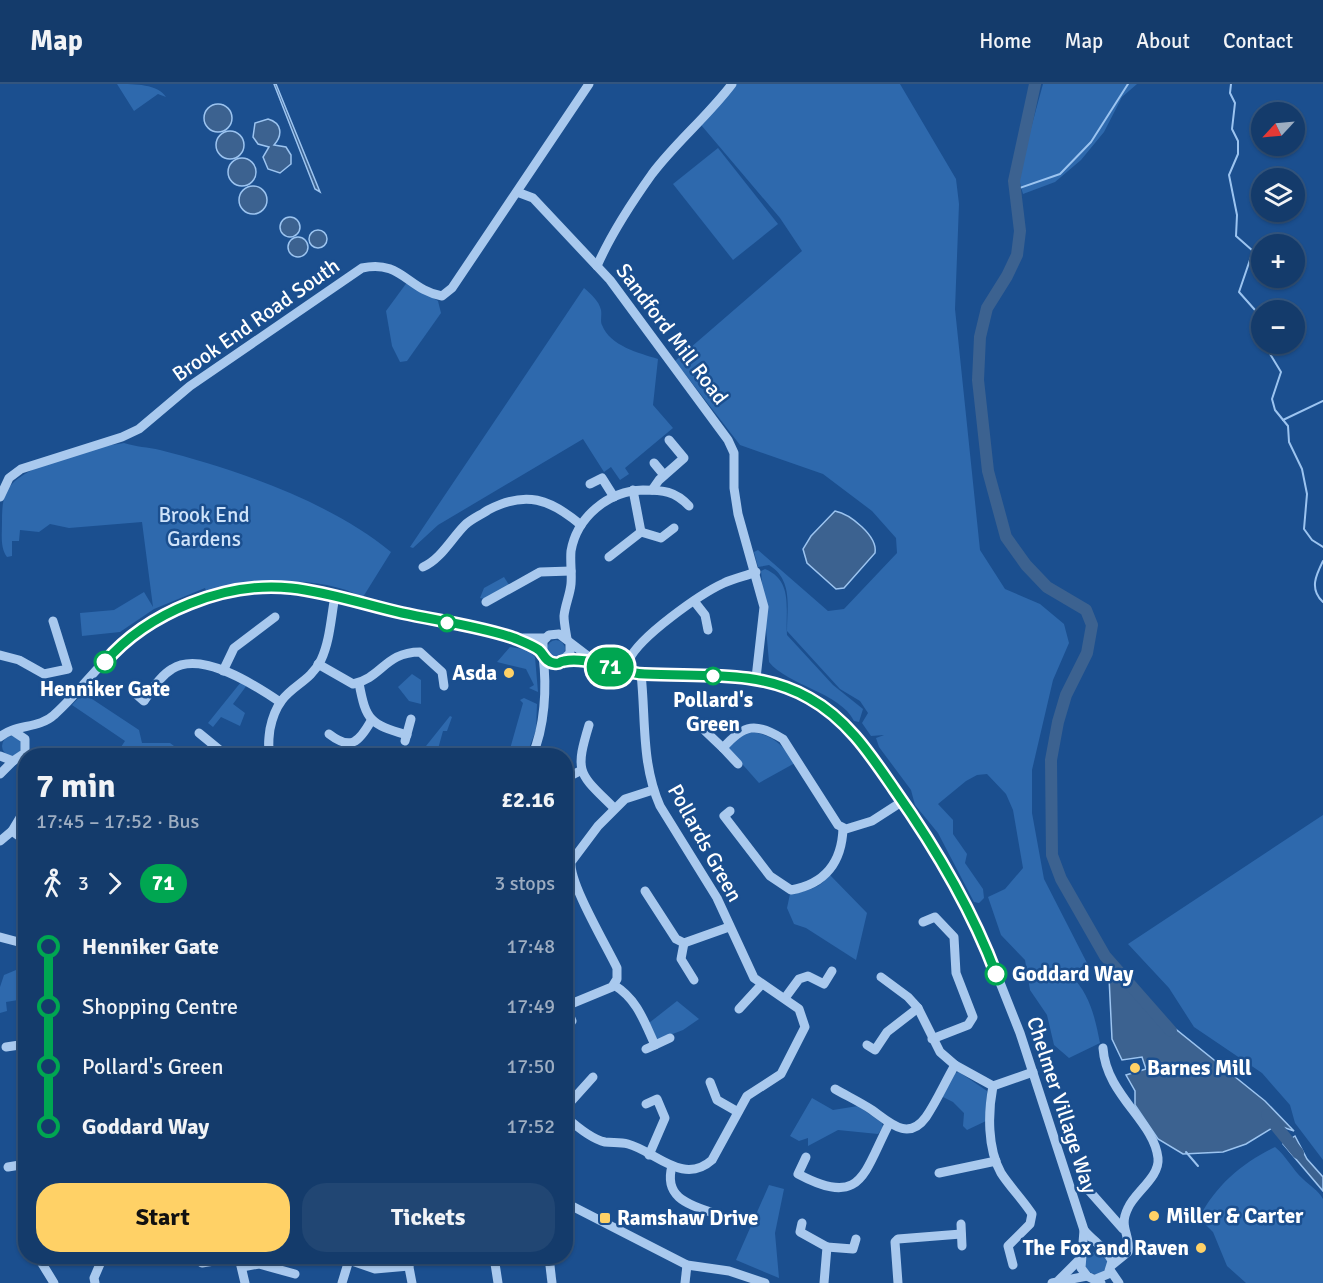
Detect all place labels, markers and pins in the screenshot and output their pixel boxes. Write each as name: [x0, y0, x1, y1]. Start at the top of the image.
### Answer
unlabelled marker: [438, 614, 456, 632]
marker: Henniker Gate: [94, 651, 116, 673]
place label: Asda: [452, 660, 497, 686]
marker: Asda: [502, 666, 516, 680]
marker: Pollard's Green: [704, 667, 722, 685]
place label: Henniker Gate: [40, 676, 170, 702]
place label: Pollard's Green: [673, 687, 753, 737]
place label: Goddard Way: [1012, 961, 1134, 987]
marker: Goddard Way: [985, 963, 1007, 985]
place label: Barnes Mill: [1147, 1055, 1252, 1081]
marker: Barnes Mill: [1128, 1061, 1142, 1075]
place label: Miller & Carter: [1166, 1203, 1304, 1229]
place label: Ramshaw Drive: [617, 1205, 759, 1231]
marker: Miller & Carter: [1147, 1209, 1161, 1223]
marker: Ramshaw Drive: [598, 1211, 612, 1225]
place label: The Fox and Raven: [1023, 1235, 1189, 1261]
marker: The Fox and Raven: [1194, 1241, 1208, 1255]

